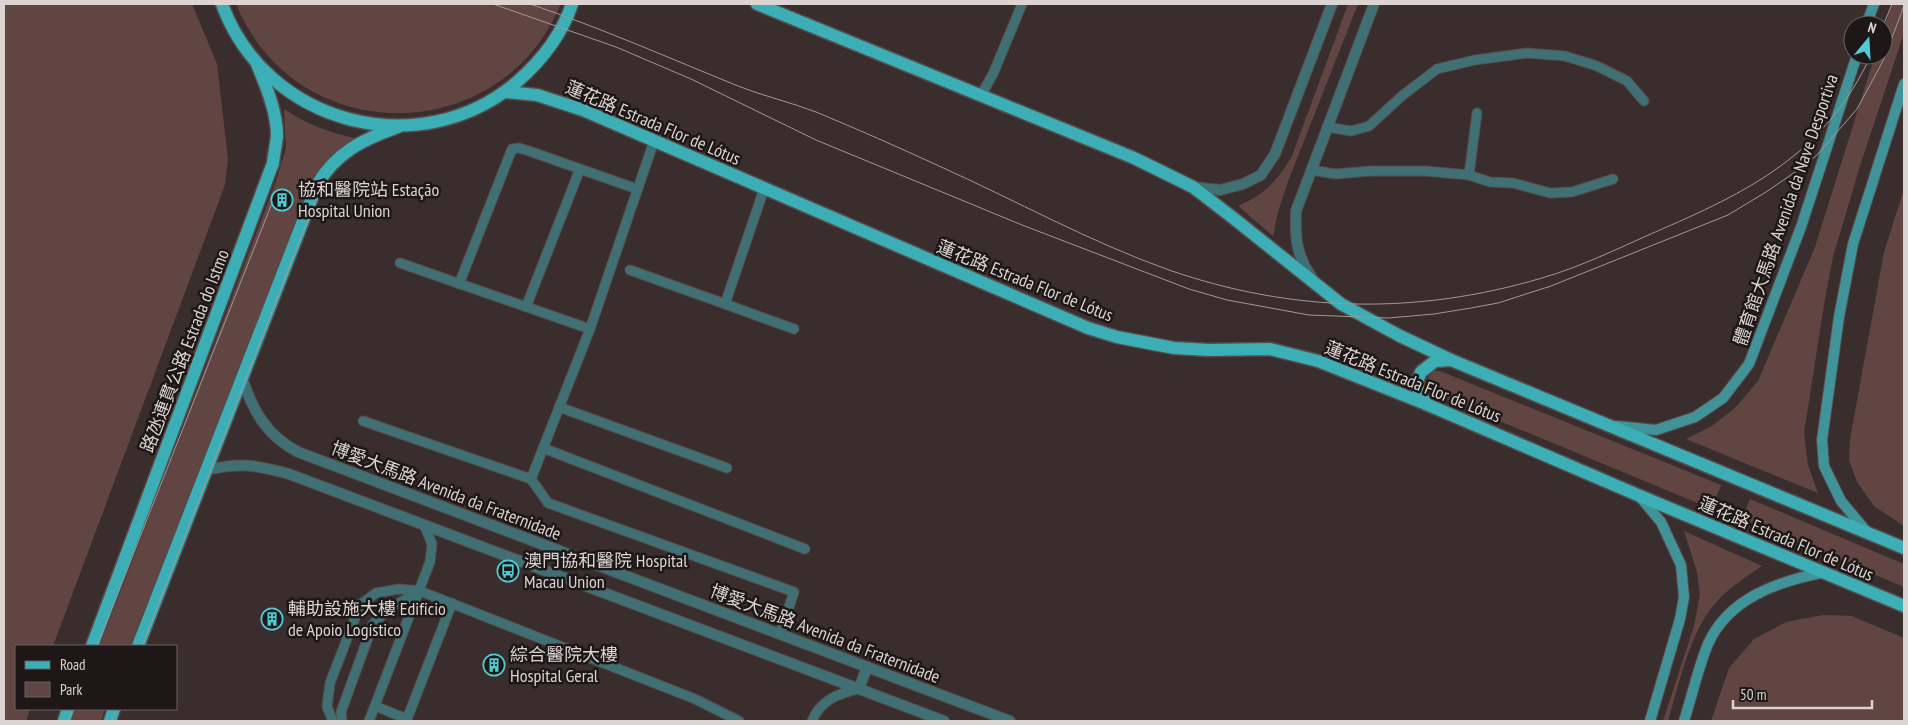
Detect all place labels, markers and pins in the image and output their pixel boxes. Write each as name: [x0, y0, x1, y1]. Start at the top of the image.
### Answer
place label: 協和醫院站 Estação Hospital Union: [298, 178, 439, 222]
building icon: 協和醫院站 Estação Hospital Union: [270, 188, 294, 212]
place label: 澳門協和醫院 Hospital Macau Union: [524, 549, 688, 593]
bus stop icon: 澳門協和醫院 Hospital Macau Union: [496, 559, 520, 583]
place label: 輔助設施大樓 Edifício de Apoio Logístico: [288, 597, 446, 641]
building icon: 輔助設施大樓 Edifício de Apoio Logístico: [260, 607, 284, 631]
place label: 綜合醫院大樓 Hospital Geral: [510, 643, 618, 687]
building icon: 綜合醫院大樓 Hospital Geral: [482, 653, 506, 677]

